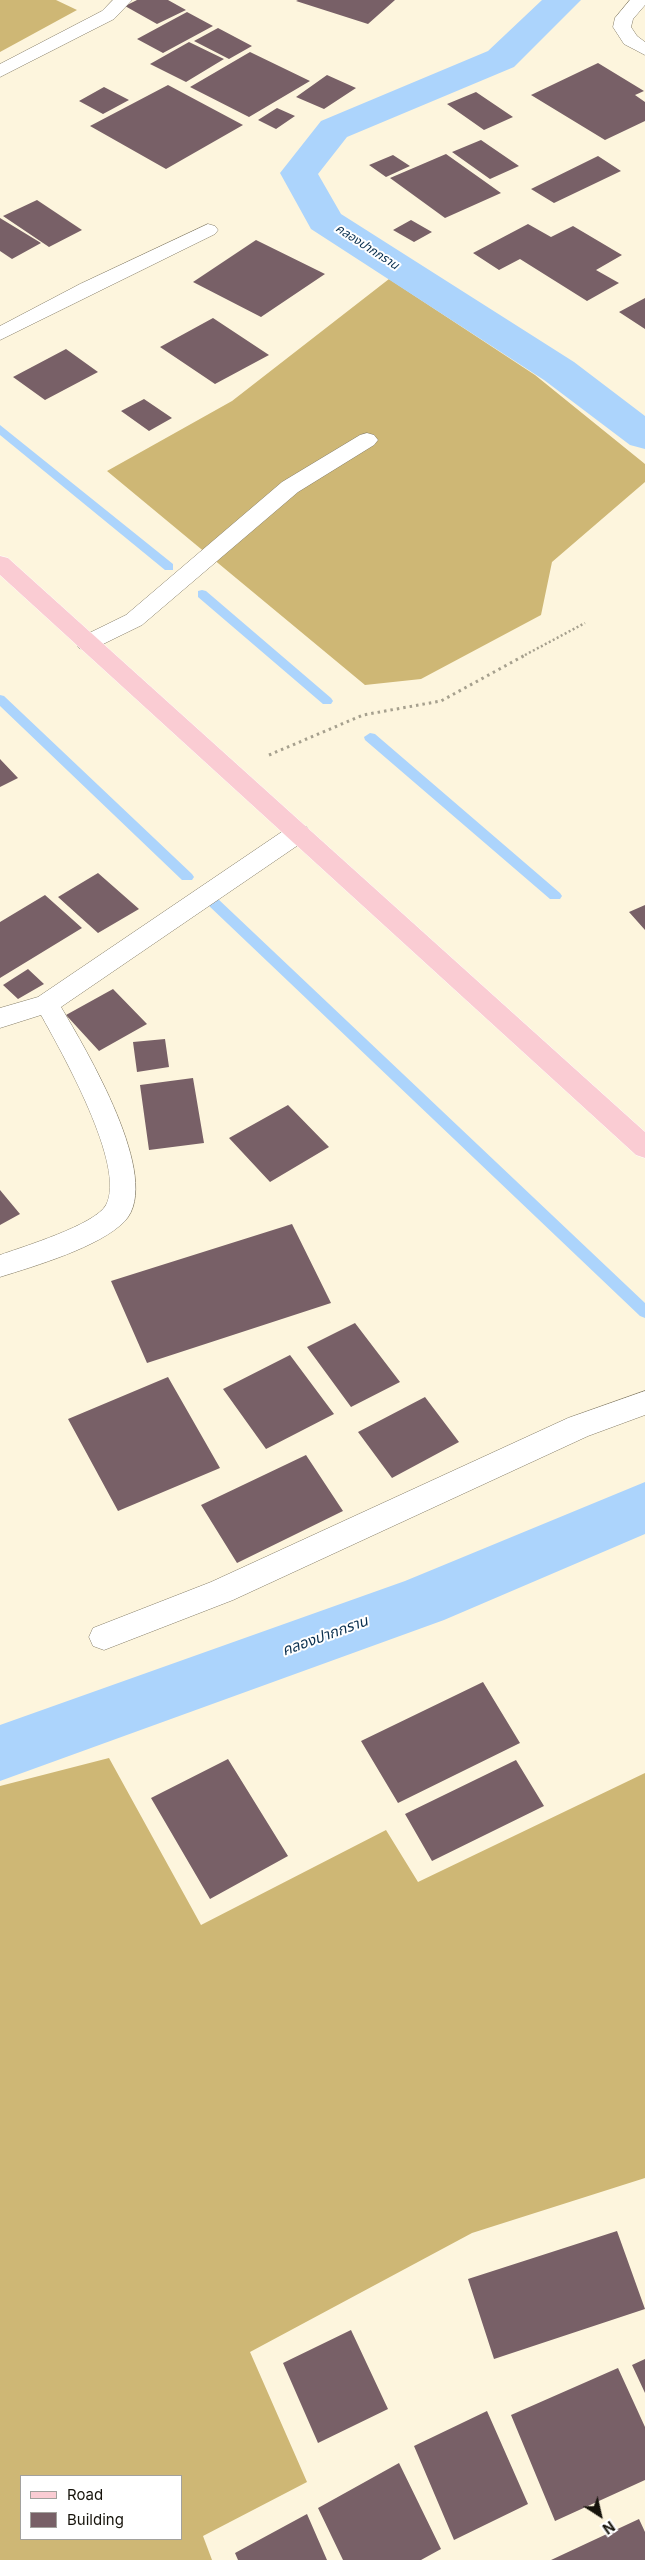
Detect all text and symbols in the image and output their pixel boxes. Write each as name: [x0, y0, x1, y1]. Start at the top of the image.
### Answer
water label: คลองปากกราน: [333, 221, 401, 273]
water label: คลองปากกราน: [280, 1612, 370, 1660]
legend: [20, 2475, 182, 2540]
text: Road: [67, 2485, 103, 2504]
north arrow: [575, 2490, 625, 2540]
text: Building: [67, 2510, 124, 2529]
text: N: [600, 2518, 618, 2538]

